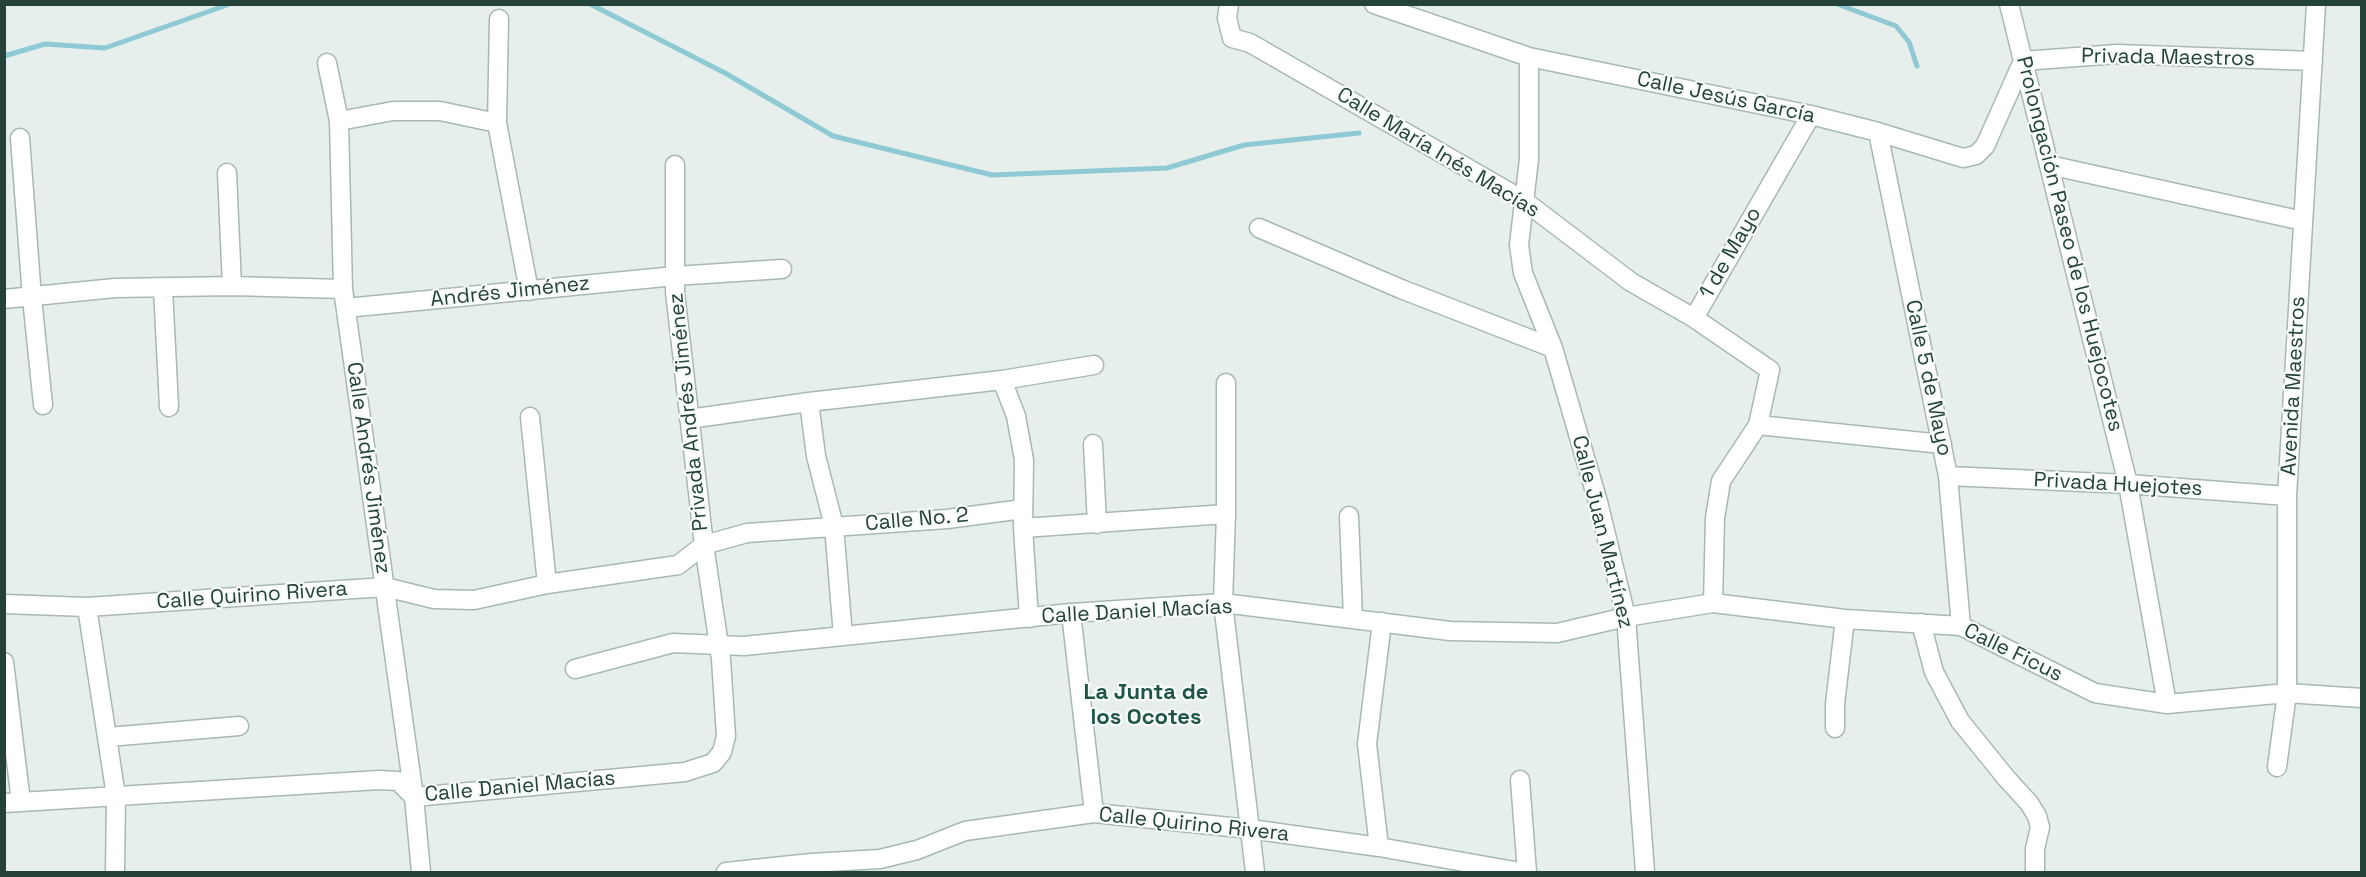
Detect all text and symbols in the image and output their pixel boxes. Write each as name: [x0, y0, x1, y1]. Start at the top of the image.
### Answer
street label: Privada Maestros: [2081, 44, 2255, 72]
street label: Prolongación Paseo de los Huejocotes: [2010, 54, 2128, 434]
street label: Calle Jesús García: [1635, 67, 1817, 129]
street label: Calle María Inés Macías: [1332, 82, 1544, 224]
street label: 1 de Mayo: [1695, 203, 1767, 303]
street label: Andrés Jiménez: [429, 271, 591, 313]
street label: Privada Andrés Jiménez: [664, 292, 714, 532]
street label: Avenida Maestros: [2277, 296, 2311, 476]
street label: Calle 5 de Mayo: [1899, 298, 1957, 458]
street label: Calle Andrés Jiménez: [341, 360, 395, 576]
street label: Calle Juan Martínez: [1566, 433, 1638, 631]
street label: Privada Huejotes: [2033, 468, 2203, 502]
street label: Calle No. 2: [864, 503, 970, 537]
street label: Calle Quirino Rivera: [156, 577, 348, 615]
street label: Calle Daniel Macías: [1041, 594, 1233, 630]
street label: Calle Ficus: [1960, 618, 2066, 688]
district label: La Junta de los Ocotes: [1084, 680, 1208, 732]
street label: Calle Daniel Macías: [424, 766, 616, 808]
street label: Calle Quirino Rivera: [1098, 802, 1290, 848]

